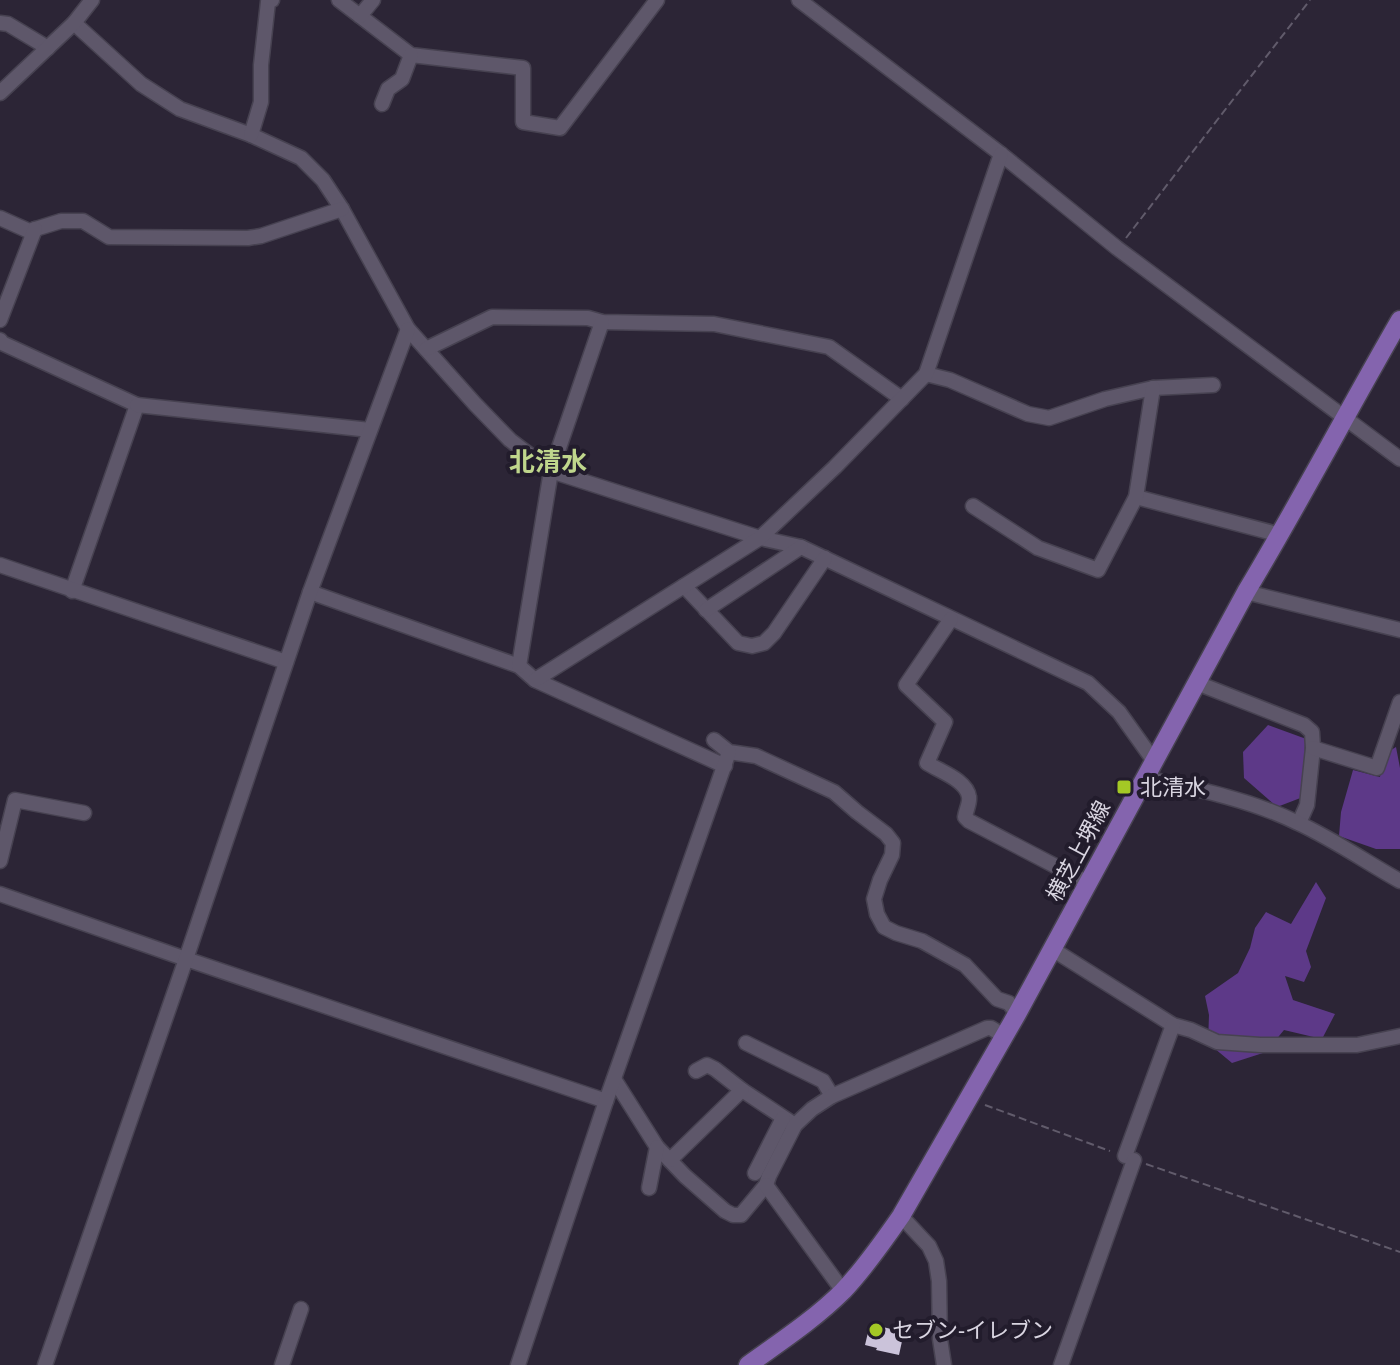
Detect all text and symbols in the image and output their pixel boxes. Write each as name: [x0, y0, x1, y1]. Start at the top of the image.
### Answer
district label: 北清水: [509, 443, 587, 479]
place label: 北清水: [1140, 771, 1206, 801]
marker: 北清水: [1115, 778, 1133, 796]
street label: 横芝上堺線: [1038, 795, 1116, 906]
place label: セブン-イレブン: [892, 1314, 1053, 1344]
marker: セブン-イレブン: [867, 1321, 885, 1339]

